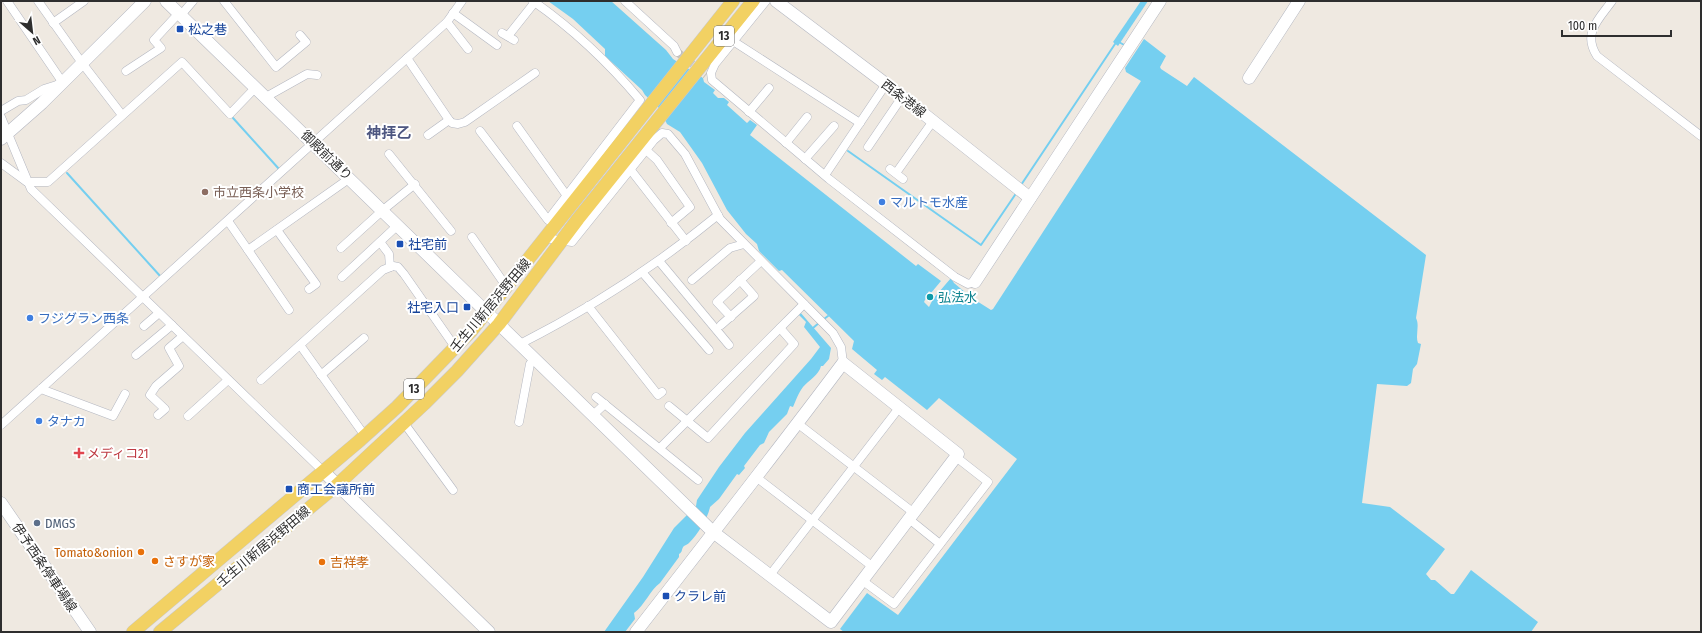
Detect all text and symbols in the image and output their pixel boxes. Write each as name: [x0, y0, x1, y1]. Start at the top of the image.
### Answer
north arrow: [12, 12, 52, 52]
scale bar: [1562, 12, 1671, 38]
text: 100 m: [1568, 19, 1597, 33]
place label: 松之巷: [188, 22, 227, 37]
marker: 松之巷: [175, 24, 185, 34]
road number: 13: [714, 26, 734, 46]
text: N: [30, 33, 42, 48]
street label: 西条港線: [879, 76, 929, 120]
district label: 神拝乙: [365, 124, 412, 142]
street label: 御殿前通り: [298, 127, 355, 183]
place label: 市立西条小学校: [213, 185, 304, 200]
marker: 市立西条小学校: [200, 187, 210, 197]
place label: マルトモ水産: [890, 195, 968, 210]
marker: マルトモ水産: [877, 197, 887, 207]
place label: 社宅前: [408, 237, 447, 252]
marker: 社宅前: [395, 239, 405, 249]
street label: 壬生川新居浜野田線: [447, 256, 534, 355]
place label: 弘法水: [938, 290, 977, 305]
marker: 弘法水: [925, 292, 935, 302]
place label: 社宅入口: [407, 300, 459, 315]
marker: 社宅入口: [462, 302, 472, 312]
place label: フジグラン西条: [38, 311, 129, 326]
marker: フジグラン西条: [25, 313, 35, 323]
road number: 13: [404, 379, 424, 399]
place label: タナカ: [47, 414, 86, 429]
marker: タナカ: [34, 416, 44, 426]
place label: メディコ21: [87, 446, 149, 461]
marker: メディコ21: [74, 448, 84, 458]
place label: 商工会議所前: [297, 482, 375, 497]
marker: 商工会議所前: [284, 484, 294, 494]
street label: 壬生川新居浜野田線: [214, 503, 313, 590]
place label: DMGS: [45, 516, 75, 531]
marker: DMGS: [32, 518, 42, 528]
street label: 伊予西条停車場線: [9, 520, 80, 615]
place label: Tomato&onion: [54, 545, 133, 560]
marker: Tomato&onion: [136, 547, 146, 557]
place label: さすが家: [163, 554, 215, 569]
place label: 吉祥孝: [330, 555, 369, 570]
marker: さすが家: [150, 556, 160, 566]
marker: 吉祥孝: [317, 557, 327, 567]
place label: クラレ前: [674, 589, 726, 604]
marker: クラレ前: [661, 591, 671, 601]

